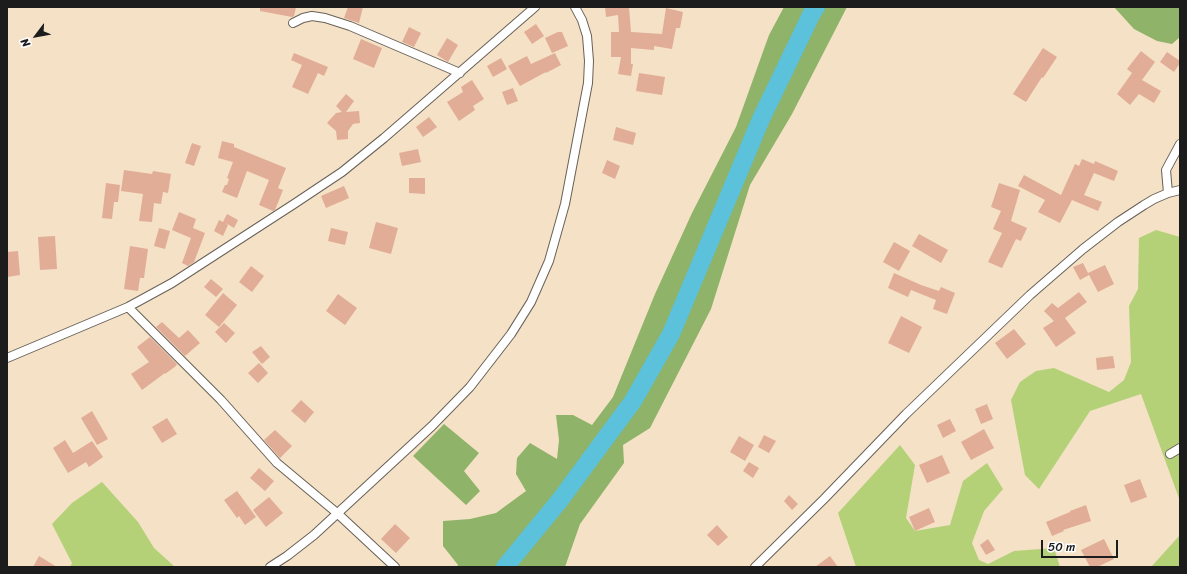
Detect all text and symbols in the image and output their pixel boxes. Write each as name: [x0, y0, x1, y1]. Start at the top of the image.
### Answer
north arrow: [16, 16, 56, 56]
text: N: [15, 34, 35, 51]
scale bar: [1043, 532, 1120, 558]
text: 50 m: [1048, 536, 1075, 558]

